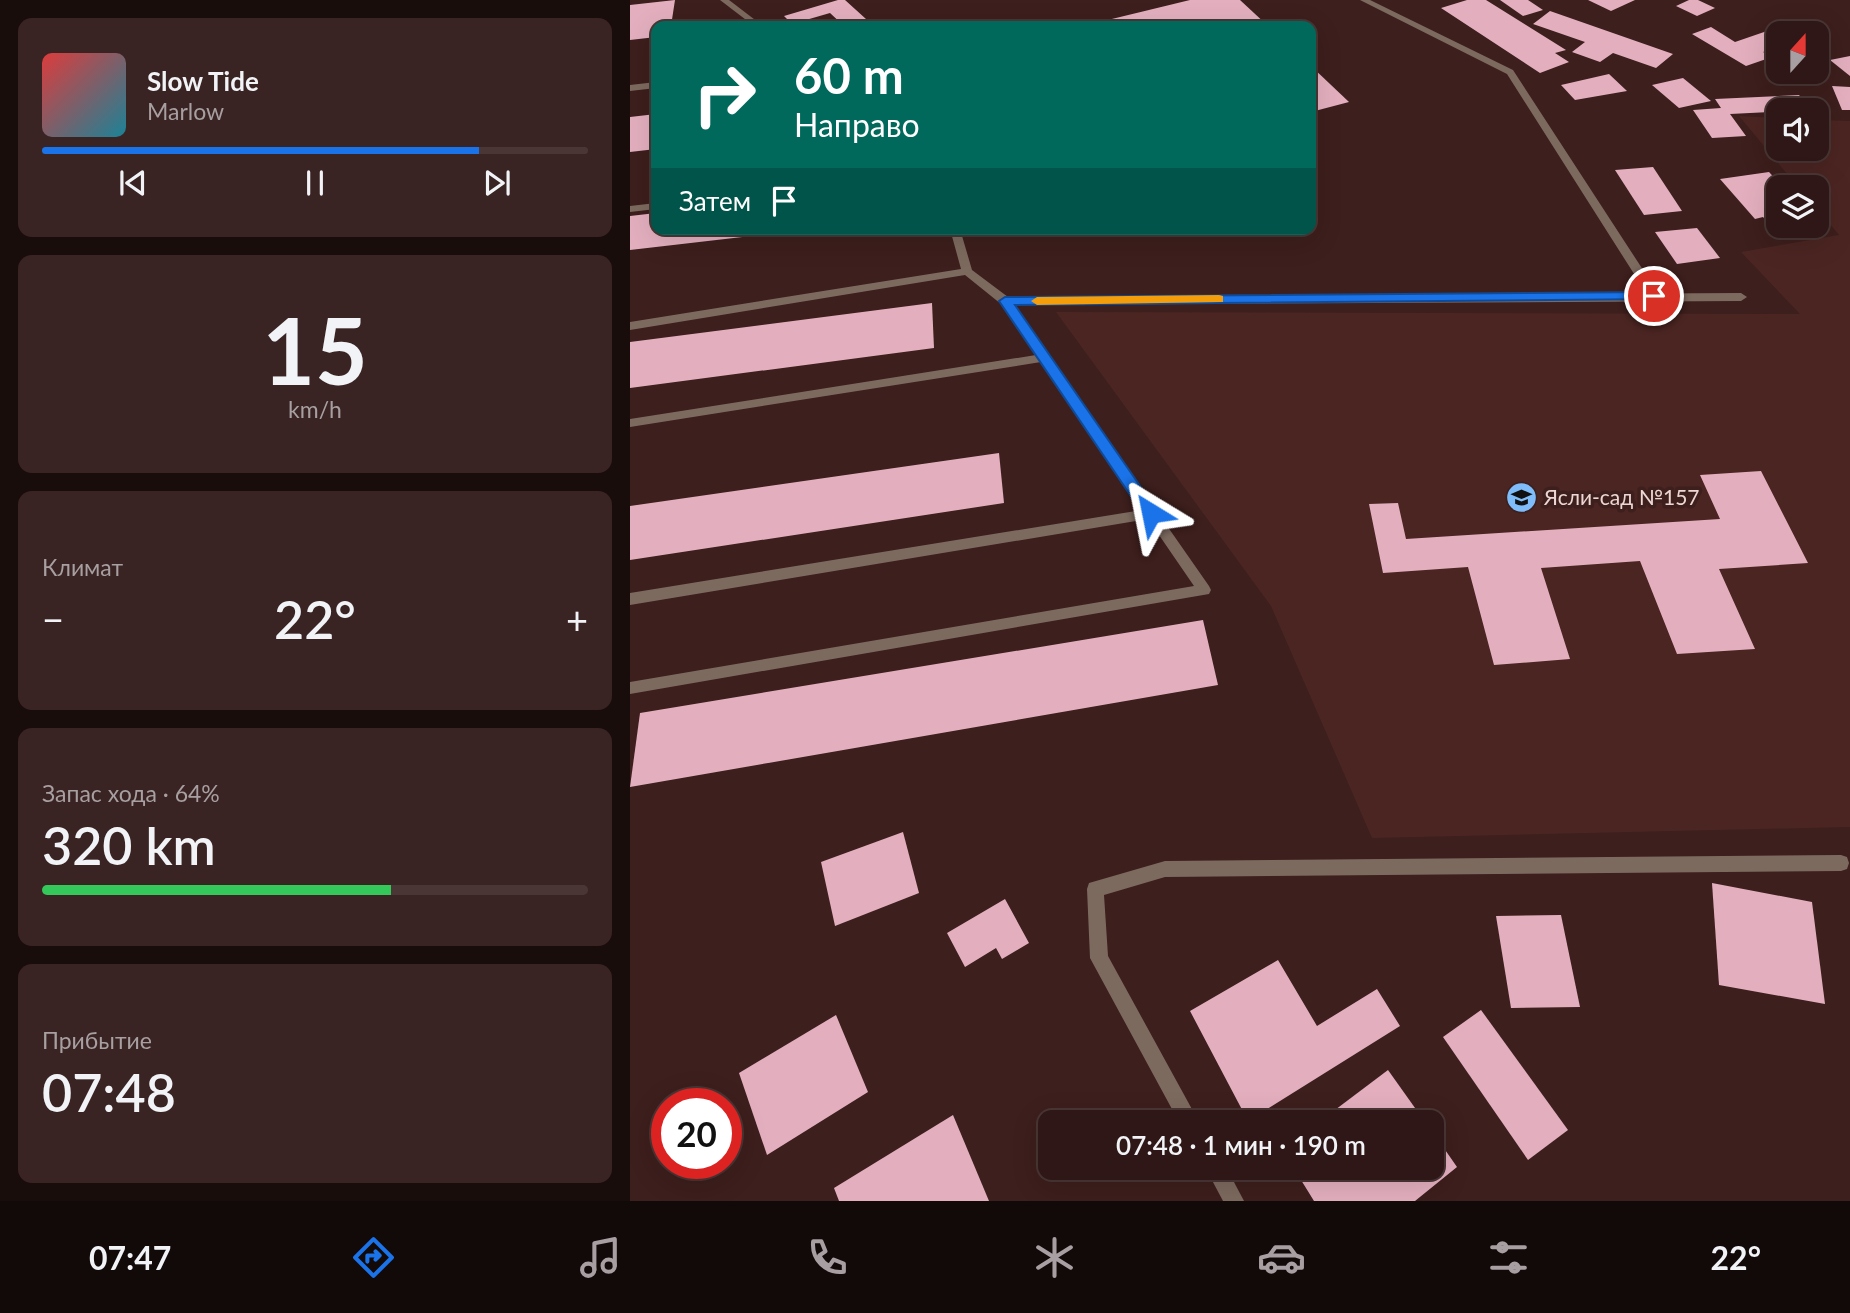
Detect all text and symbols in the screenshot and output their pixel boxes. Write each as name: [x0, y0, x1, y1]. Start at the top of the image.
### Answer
north arrow: [1766, 21, 1829, 84]
map controls: [1766, 21, 1829, 238]
text: 60 m: [794, 46, 904, 104]
icon: right: [679, 49, 770, 140]
text: Slow Tide: [147, 65, 259, 97]
text: Marlow: [147, 97, 224, 125]
button: sound: [1766, 98, 1829, 161]
text: Направо: [794, 105, 920, 144]
icon: previous: [114, 164, 152, 202]
icon: pause: [296, 164, 334, 202]
icon: next: [478, 164, 516, 202]
button: layers: [1766, 175, 1829, 238]
icon: arrive: [765, 182, 803, 220]
text: Затем: [679, 185, 751, 217]
pin: [1624, 266, 1684, 326]
icon: arrive: [1635, 277, 1673, 315]
text: 15: [262, 295, 368, 404]
text: km/h: [288, 395, 342, 423]
position arrow: [1114, 476, 1188, 550]
school or university icon: Ясли-сад №157: [1504, 481, 1538, 515]
place label: Ясли-сад №157: [1543, 484, 1700, 509]
text: Климат: [42, 553, 123, 581]
text: 22°: [274, 588, 356, 650]
text: −: [42, 596, 64, 642]
text: +: [566, 596, 588, 642]
text: Запас хода · 64%: [42, 779, 220, 807]
text: 320 km: [42, 814, 216, 876]
text: Прибытие: [42, 1026, 152, 1054]
text: 07:48: [42, 1061, 176, 1123]
speed limit sign: 20: [651, 1088, 742, 1179]
text: 07:48 · 1 мин · 190 m: [1116, 1129, 1366, 1161]
icon: directions: [349, 1233, 398, 1282]
icon: music: [576, 1233, 625, 1282]
icon: phone: [803, 1233, 852, 1282]
icon: climate: [1030, 1233, 1079, 1282]
icon: car: [1257, 1233, 1306, 1282]
icon: filters: [1484, 1233, 1533, 1282]
text: 07:47: [89, 1238, 171, 1277]
text: 22°: [1711, 1238, 1761, 1277]

